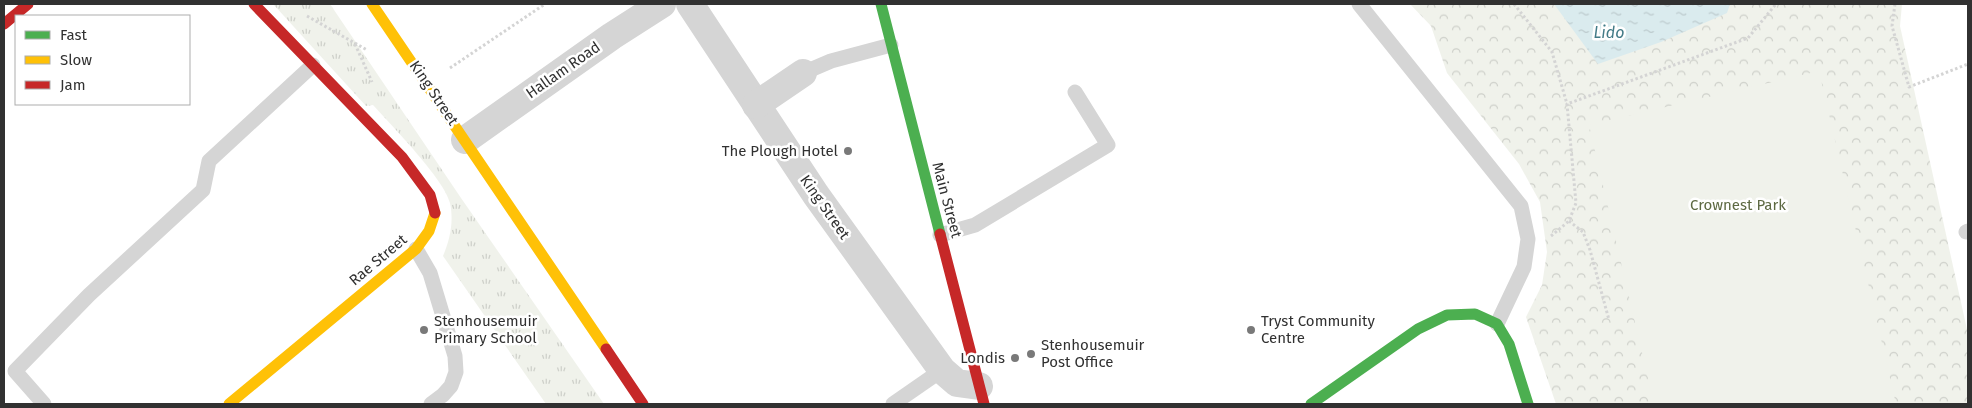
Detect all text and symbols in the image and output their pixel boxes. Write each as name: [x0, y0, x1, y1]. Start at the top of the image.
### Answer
legend: [15, 15, 190, 105]
water label: Lido: [1594, 23, 1624, 42]
text: Fast: [60, 26, 87, 44]
street label: Hallam Road: [522, 38, 604, 102]
text: Slow: [60, 51, 92, 69]
street label: King Street: [406, 57, 463, 129]
text: Jam: [60, 76, 86, 94]
place label: The Plough Hotel: [722, 142, 839, 160]
marker: The Plough Hotel: [842, 145, 854, 157]
street label: Main Street: [928, 160, 966, 240]
street label: King Street: [796, 171, 854, 243]
park label: Crownest Park: [1690, 196, 1786, 214]
street label: Rae Street: [345, 230, 411, 289]
place label: Stenhousemuir Primary School: [434, 312, 538, 347]
place label: Tryst Community Centre: [1261, 312, 1375, 347]
marker: Stenhousemuir Primary School: [418, 324, 430, 336]
marker: Tryst Community Centre: [1245, 324, 1257, 336]
place label: Stenhousemuir Post Office: [1041, 336, 1145, 371]
marker: Stenhousemuir Post Office: [1025, 348, 1037, 360]
place label: Londis: [960, 349, 1005, 367]
marker: Londis: [1009, 352, 1021, 364]

